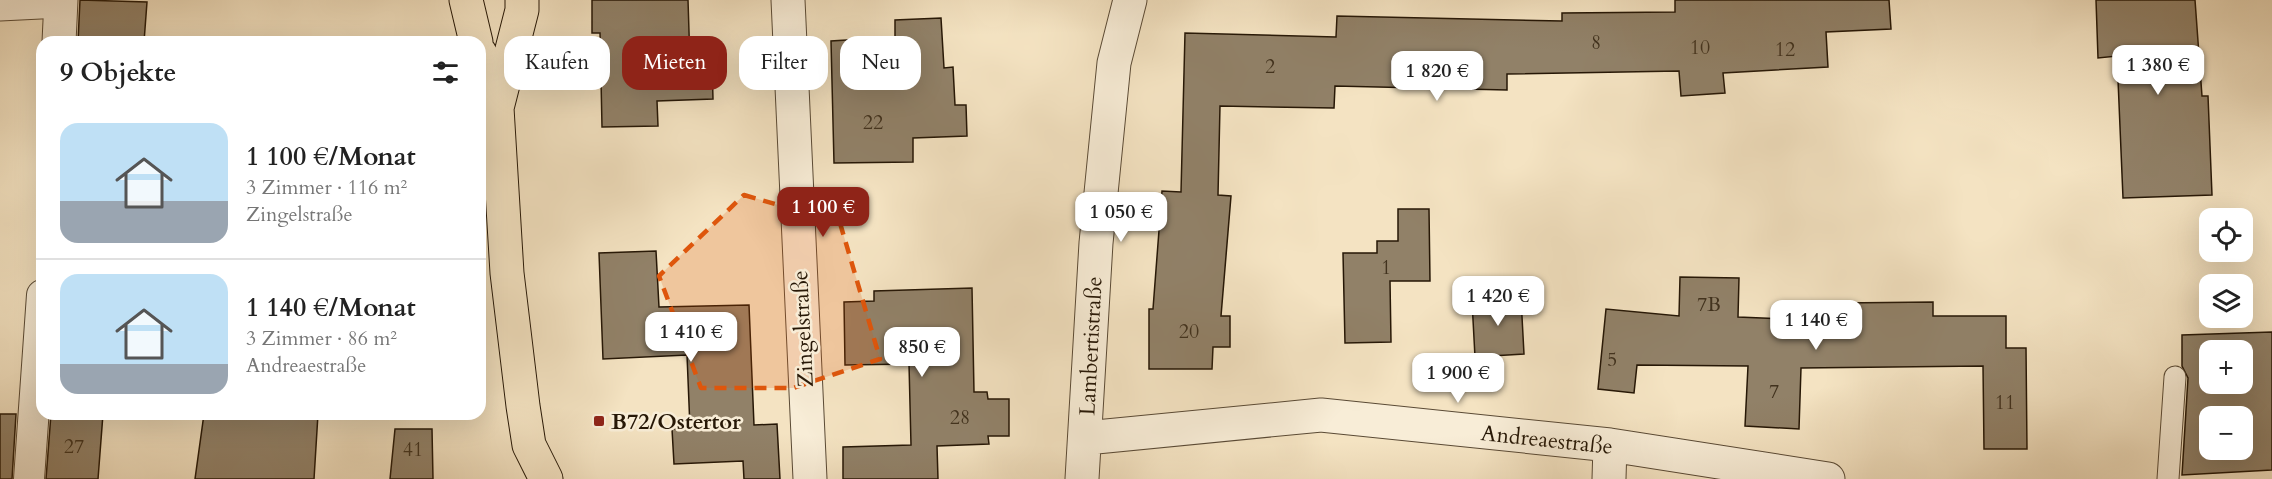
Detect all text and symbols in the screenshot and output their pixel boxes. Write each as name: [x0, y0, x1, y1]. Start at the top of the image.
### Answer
house number: 8: [1591, 29, 1601, 56]
house number: 10: [1690, 34, 1710, 61]
chip: Kaufen: [504, 36, 610, 90]
chip: Mieten: [622, 36, 727, 90]
chip: Filter: [739, 36, 828, 90]
chip: Neu: [840, 36, 921, 90]
house number: 12: [1775, 36, 1795, 63]
pin: 1 380 €: [2103, 45, 2213, 96]
pin: 1 820 €: [1382, 51, 1492, 102]
text: 1 380 €: [2126, 51, 2190, 78]
house number: 2: [1265, 53, 1275, 80]
text: 9 Objekte: [60, 55, 176, 90]
icon: filters: [429, 56, 462, 89]
text: 1 820 €: [1405, 57, 1469, 84]
house number: 22: [863, 109, 883, 136]
text: 1 100 €/Monat: [246, 139, 416, 174]
icon: home: [108, 147, 180, 219]
text: 3 Zimmer · 116 m²: [246, 174, 407, 201]
pin: 1 100 €: [768, 187, 878, 238]
pin: 1 050 €: [1066, 192, 1176, 243]
text: 1 100 €: [791, 193, 855, 220]
text: 1 050 €: [1089, 198, 1153, 225]
text: Zingelstraße: [246, 201, 353, 228]
map controls: [2199, 208, 2253, 460]
button: locate: [2199, 208, 2253, 262]
house number: 1: [1381, 254, 1391, 281]
street label: Zingelstraße: [785, 270, 821, 388]
button: layers: [2199, 274, 2253, 328]
street label: Lambertistraße: [1072, 276, 1110, 416]
pin: 1 420 €: [1443, 276, 1553, 327]
text: 1 420 €: [1466, 282, 1530, 309]
text: 1 140 €/Monat: [246, 290, 416, 325]
house number: 7B: [1697, 291, 1721, 318]
icon: home: [108, 298, 180, 370]
pin: 1 140 €: [1761, 300, 1871, 351]
text: 1 140 €: [1784, 306, 1848, 333]
pin: 1 410 €: [636, 312, 746, 363]
text: 1 410 €: [659, 318, 723, 345]
house number: 20: [1179, 318, 1199, 345]
text: 3 Zimmer · 86 m²: [246, 325, 397, 352]
pin: 850 €: [880, 327, 964, 378]
text: 850 €: [898, 333, 946, 360]
button: +: [2199, 340, 2253, 394]
house number: 5: [1607, 346, 1617, 373]
text: Andreaestraße: [246, 352, 366, 379]
pin: 1 900 €: [1403, 353, 1513, 404]
text: 1 900 €: [1426, 359, 1490, 386]
house number: 7: [1769, 378, 1779, 405]
house number: 11: [1995, 389, 2015, 416]
house number: 28: [950, 404, 970, 431]
button: −: [2199, 406, 2253, 460]
place label: B72/Ostertor: [611, 407, 741, 437]
marker: B72/Ostertor: [592, 414, 606, 428]
street label: Andreaestraße: [1480, 418, 1614, 462]
house number: 27: [64, 433, 84, 460]
house number: 41: [403, 436, 423, 463]

